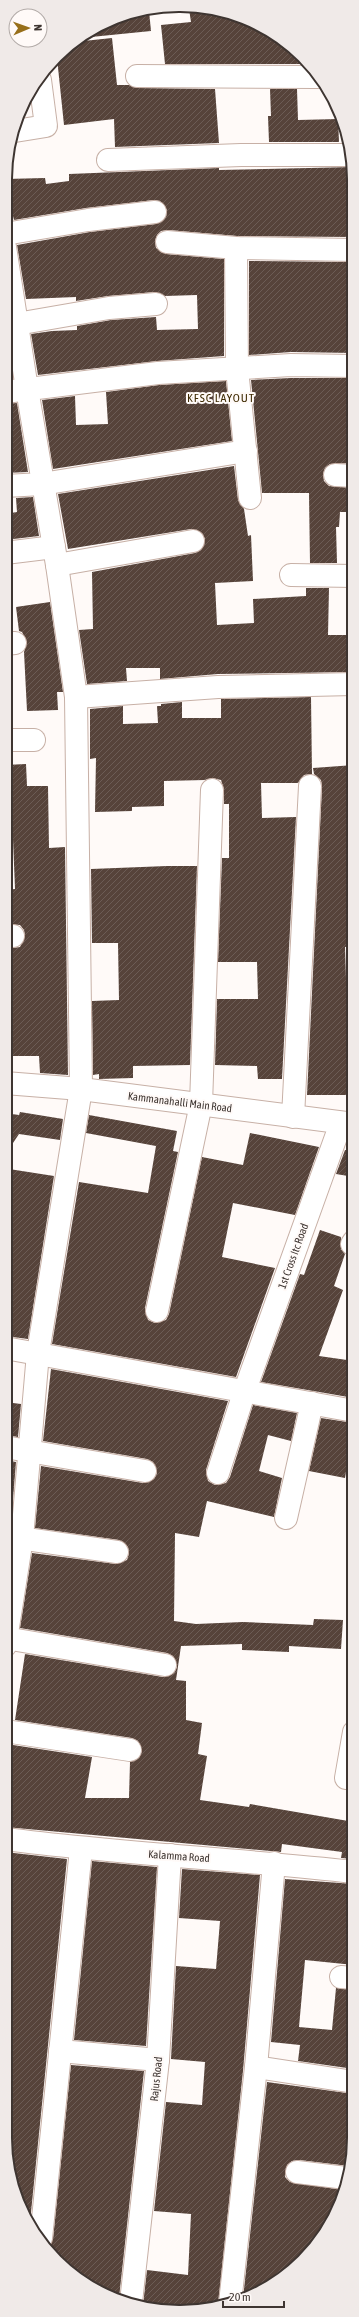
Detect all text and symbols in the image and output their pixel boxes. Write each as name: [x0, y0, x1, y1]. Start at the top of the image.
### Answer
north arrow: [8, 8, 48, 48]
text: N: [32, 24, 44, 31]
district label: KFSC LAYOUT: [187, 391, 255, 405]
street label: Kammanahalli Main Road: [127, 1090, 233, 1114]
street label: 1st Cross Itc Road: [276, 1222, 310, 1290]
street label: Kalamma Road: [148, 1848, 210, 1864]
street label: Rajus Road: [148, 2056, 164, 2102]
scale bar: [223, 2283, 284, 2309]
text: 20 m: [229, 2290, 251, 2304]

